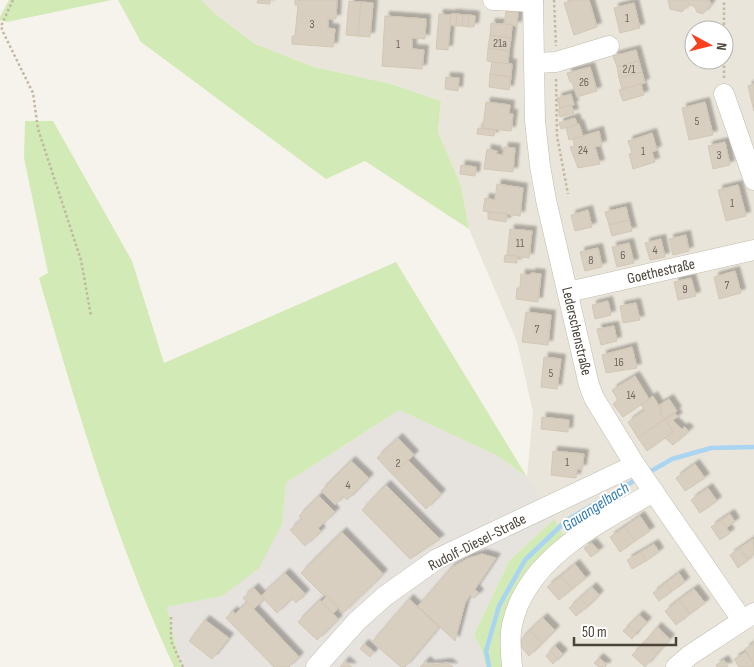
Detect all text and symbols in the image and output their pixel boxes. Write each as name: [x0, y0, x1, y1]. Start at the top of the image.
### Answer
house number: 1: [625, 11, 630, 26]
house number: 3: [309, 17, 315, 32]
north arrow: [684, 20, 734, 70]
house number: 21a: [493, 36, 507, 51]
house number: 1: [396, 37, 401, 52]
text: N: [713, 42, 730, 51]
house number: 2/1: [623, 62, 636, 77]
house number: 26: [579, 75, 589, 90]
house number: 5: [695, 114, 700, 129]
house number: 24: [578, 143, 588, 158]
house number: 1: [641, 144, 646, 159]
house number: 3: [716, 148, 722, 163]
house number: 1: [730, 196, 735, 211]
house number: 11: [516, 236, 525, 251]
house number: 4: [652, 243, 658, 258]
house number: 6: [620, 248, 626, 263]
house number: 8: [588, 253, 594, 268]
street label: Goethestraße: [625, 254, 697, 288]
house number: 7: [725, 278, 730, 293]
house number: 9: [682, 282, 688, 297]
street label: Lederschenstraße: [557, 285, 596, 377]
house number: 7: [535, 322, 540, 337]
house number: 16: [614, 355, 624, 370]
house number: 5: [549, 366, 554, 381]
house number: 14: [626, 388, 636, 403]
house number: 1: [565, 455, 570, 470]
house number: 2: [396, 456, 401, 471]
house number: 4: [345, 478, 351, 493]
water label: Gauangelbach: [559, 479, 633, 536]
street label: Rudolf-Diesel-Straße: [425, 510, 529, 575]
scale bar: [574, 614, 676, 646]
text: 50 m: [582, 623, 607, 642]

